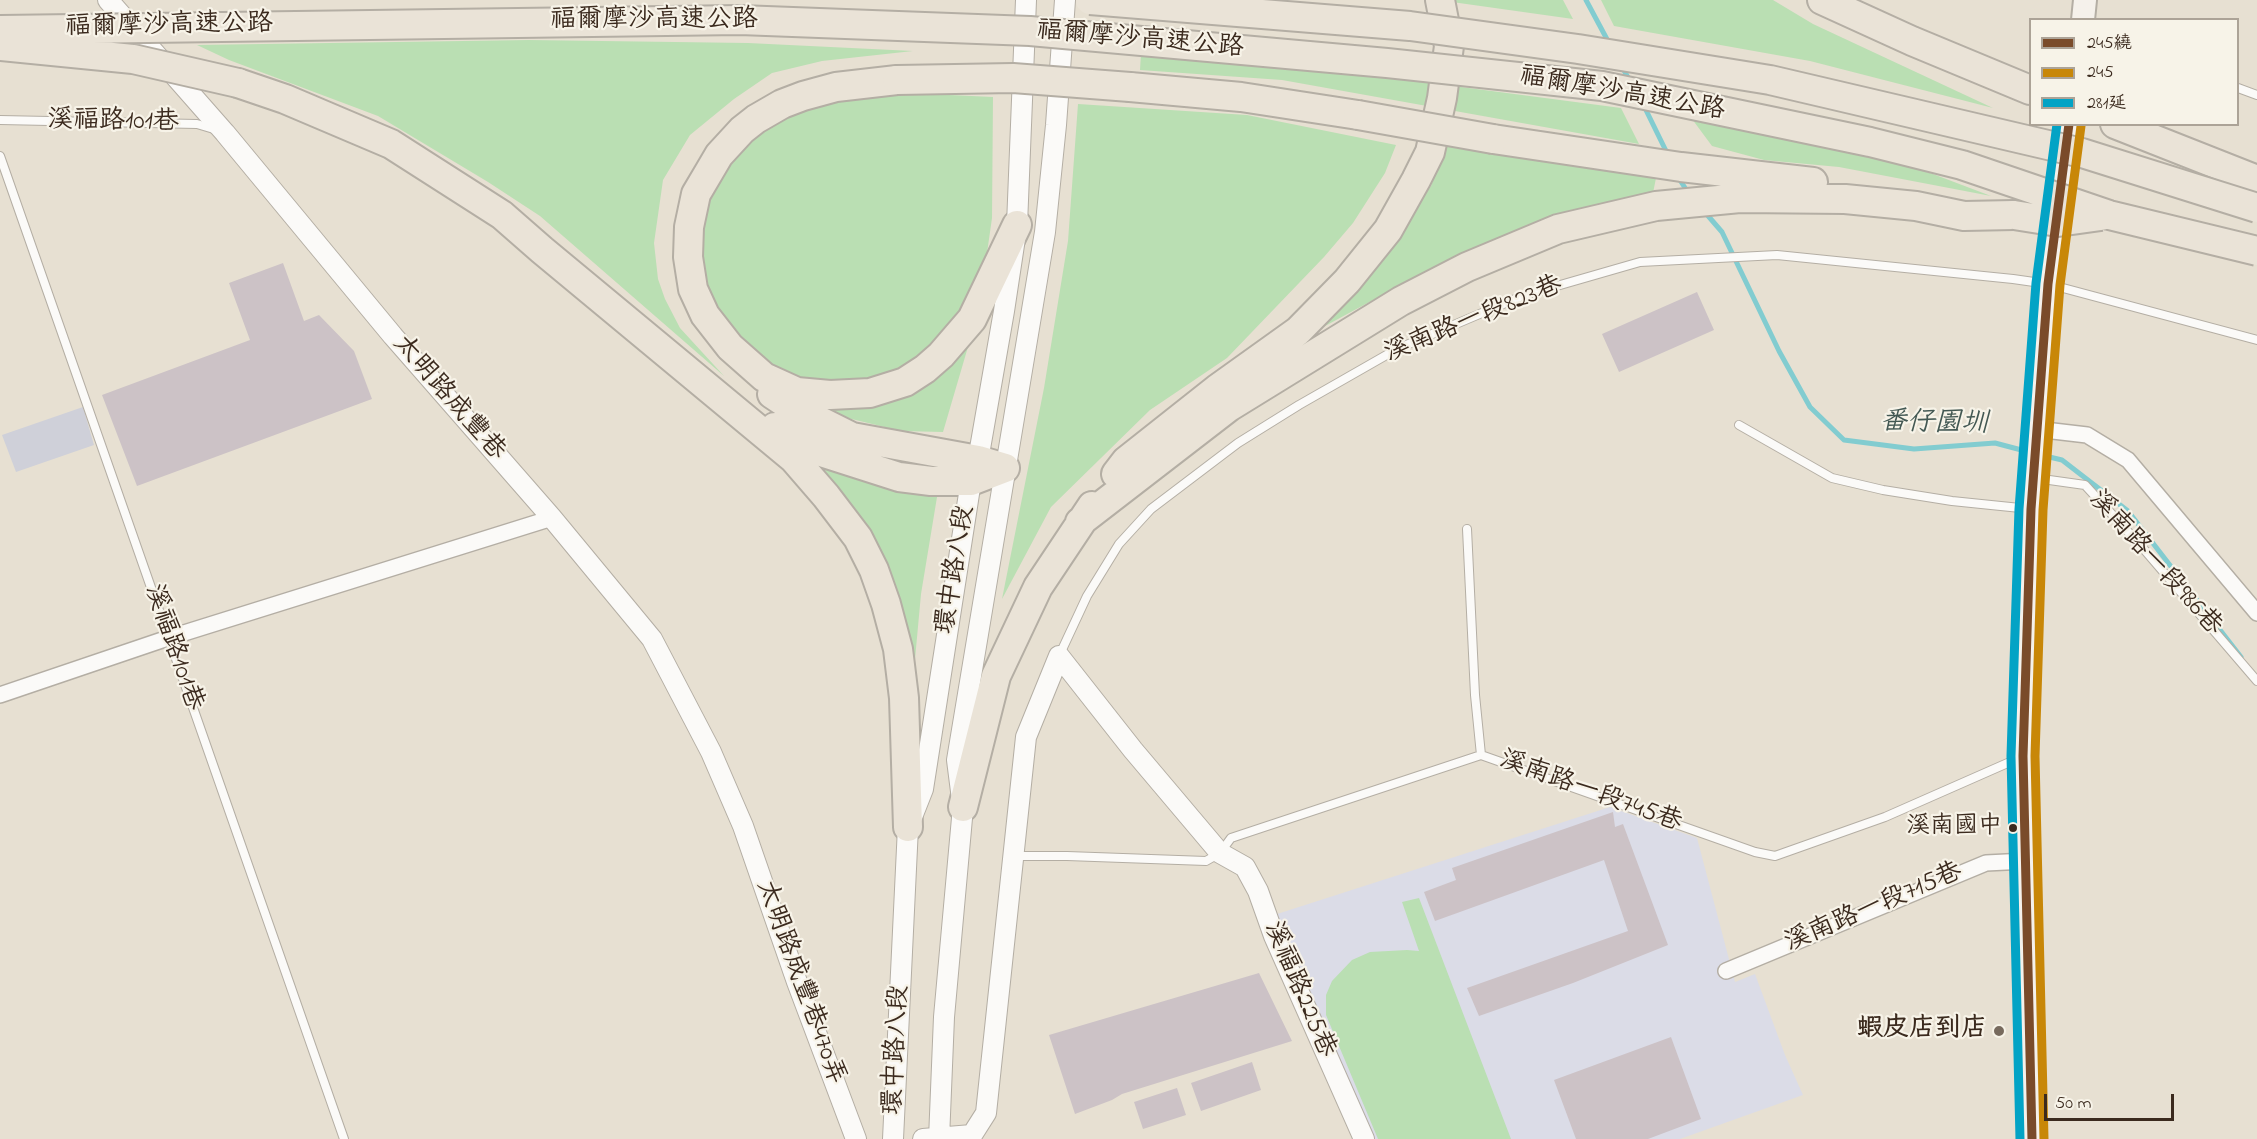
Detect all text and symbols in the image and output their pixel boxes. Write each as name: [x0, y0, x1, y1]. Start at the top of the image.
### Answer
street label: 福爾摩沙高速公路: [550, 6, 758, 38]
street label: 福爾摩沙高速公路: [65, 10, 273, 44]
street label: 福爾摩沙高速公路: [1035, 16, 1245, 66]
legend: [2029, 18, 2239, 126]
text: 245繞: [2087, 31, 2132, 57]
text: 245: [2087, 60, 2114, 86]
street label: 福爾摩沙高速公路: [1517, 62, 1727, 128]
text: 281延: [2087, 91, 2126, 117]
street label: 溪福路101巷: [47, 106, 179, 140]
street label: 溪南路一段823巷: [1380, 271, 1568, 371]
street label: 太明路成豐巷: [385, 330, 511, 468]
water label: 番仔園圳: [1880, 408, 1988, 442]
street label: 溪南路一段986巷: [2081, 485, 2227, 643]
street label: 環中路八段: [931, 503, 983, 637]
street label: 溪福路101巷: [136, 581, 208, 715]
street label: 溪南路一段745巷: [1494, 745, 1686, 841]
place label: 溪南國中: [1906, 814, 2002, 842]
marker: 溪南國中: [2007, 822, 2019, 834]
street label: 溪南路一段715巷: [1781, 858, 1967, 960]
street label: 太明路成豐巷470弄: [748, 877, 850, 1089]
street label: 溪福路225巷: [1255, 917, 1341, 1063]
street label: 環中路八段: [879, 984, 917, 1116]
place label: 蝦皮店到店: [1857, 1015, 1987, 1047]
marker: 蝦皮店到店: [1992, 1024, 2006, 1038]
scale bar: [2047, 1082, 2178, 1120]
text: 50 m: [2055, 1091, 2092, 1117]

